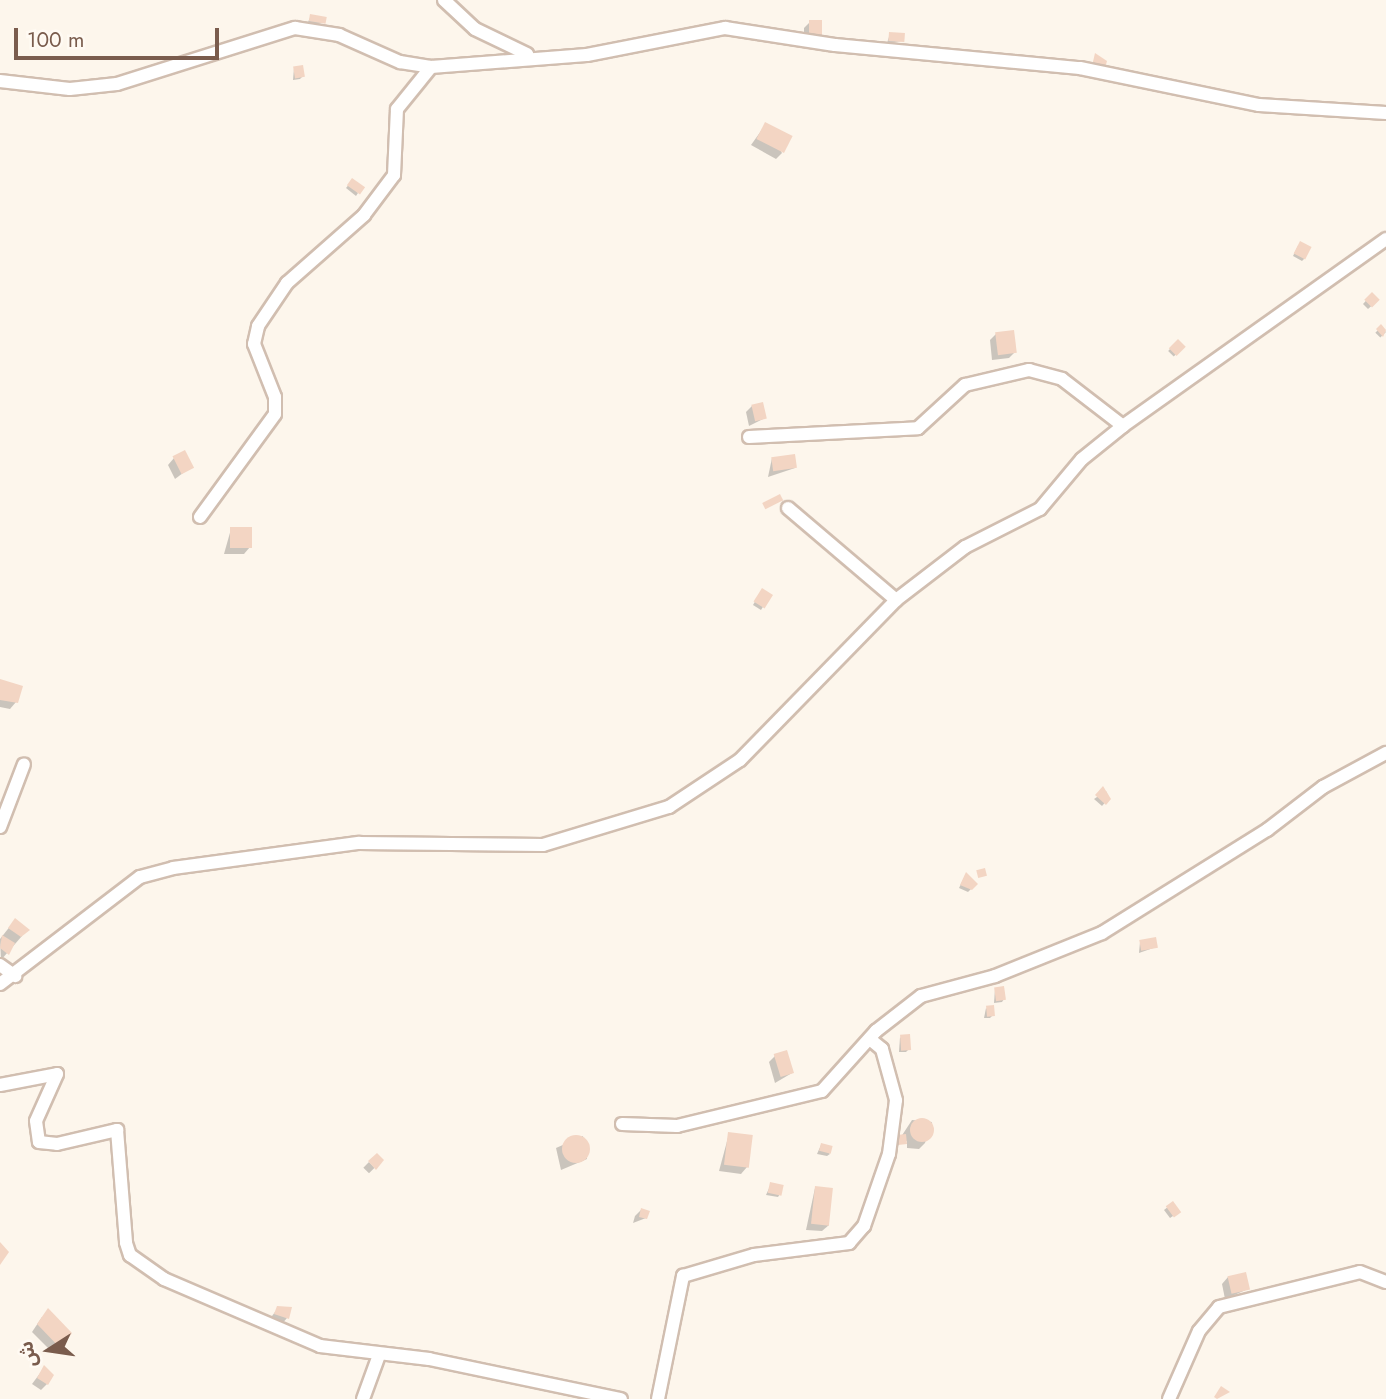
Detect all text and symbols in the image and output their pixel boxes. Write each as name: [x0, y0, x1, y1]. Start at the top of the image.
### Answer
scale bar: [18, 14, 222, 58]
text: 100 m: [27, 25, 84, 55]
north arrow: [14, 1315, 84, 1385]
text: ش: [12, 1339, 44, 1370]

